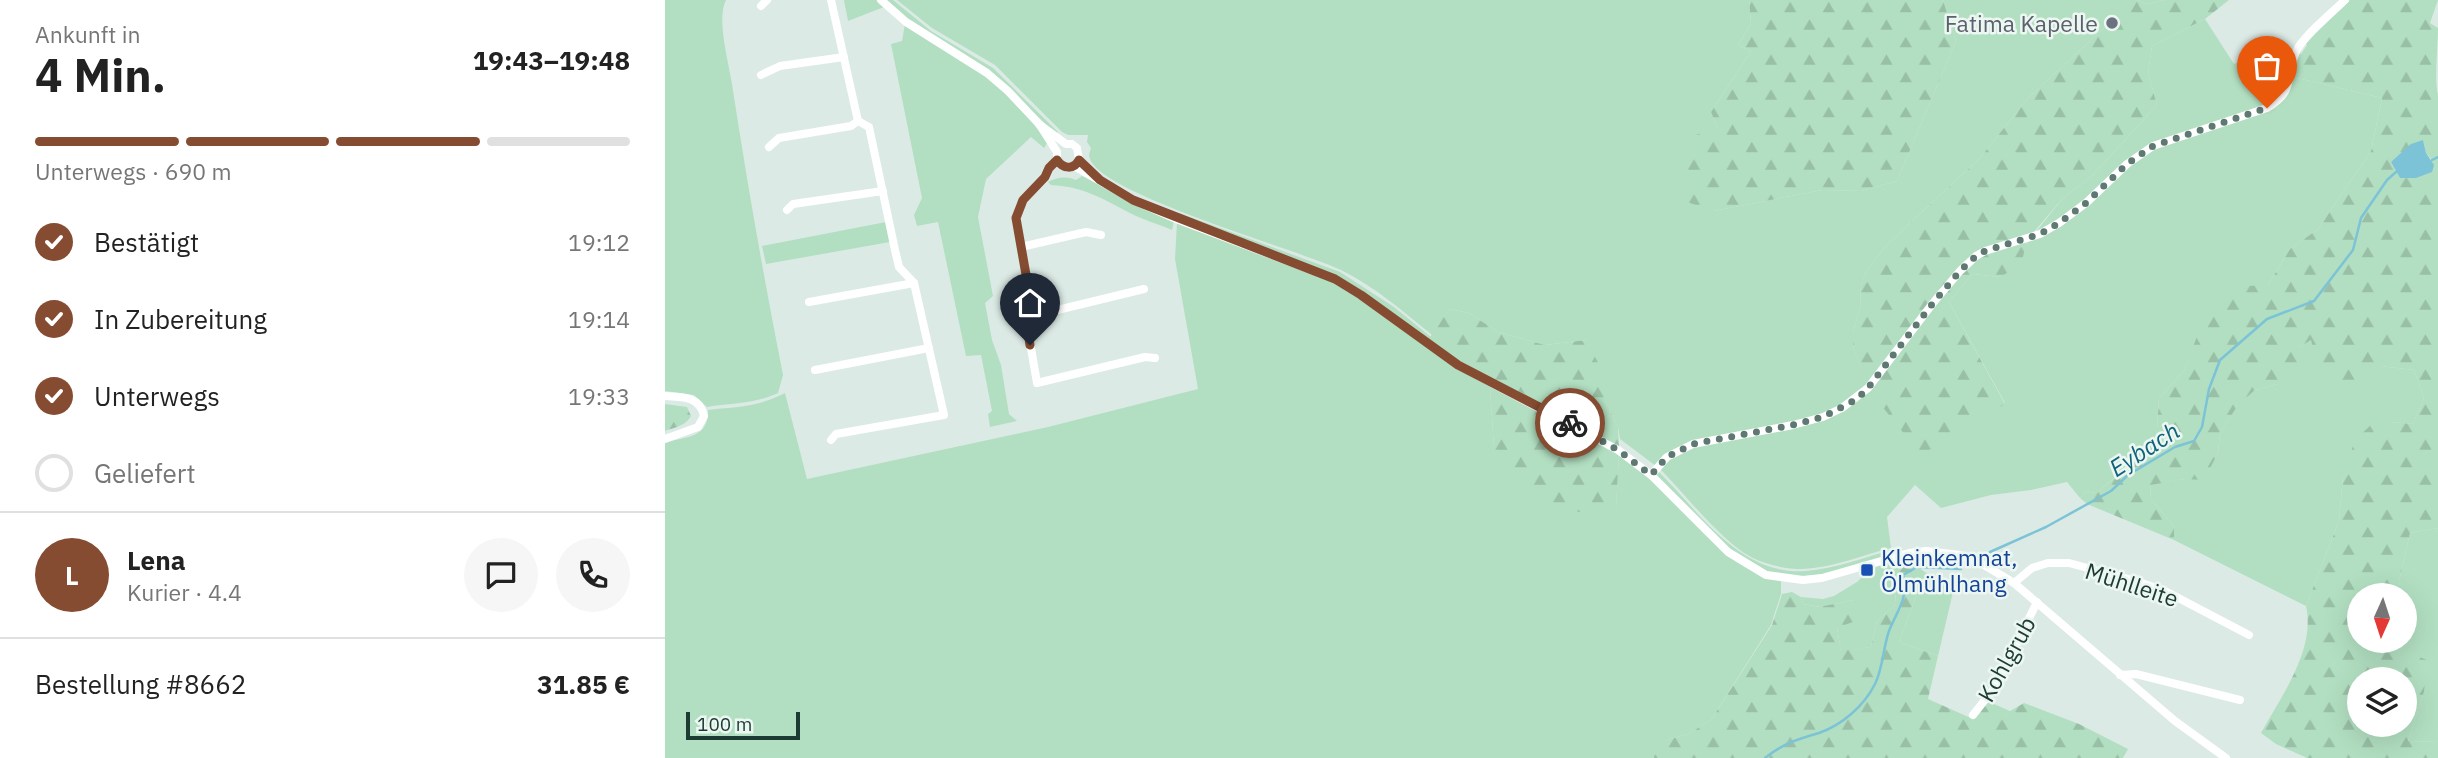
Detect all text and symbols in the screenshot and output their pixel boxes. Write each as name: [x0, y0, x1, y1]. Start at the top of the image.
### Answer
place label: Fatima Kapelle: [1945, 8, 2098, 38]
marker: Fatima Kapelle: [2104, 15, 2120, 31]
text: Ankunft in: [35, 19, 141, 49]
pin: [2237, 36, 2297, 108]
text: 19:43–19:48: [473, 43, 630, 77]
text: 4 Min.: [35, 45, 166, 105]
icon: bag: [2248, 47, 2286, 85]
text: Unterwegs · 690 m: [35, 156, 232, 186]
icon: check: [35, 223, 73, 261]
text: Bestätigt: [94, 225, 199, 259]
text: 19:12: [568, 227, 630, 257]
pin: [1000, 273, 1060, 345]
icon: home: [1011, 284, 1049, 322]
icon: check: [35, 300, 73, 338]
text: In Zubereitung: [94, 302, 267, 336]
text: 19:14: [568, 304, 630, 334]
icon: check: [35, 377, 73, 415]
text: Unterwegs: [94, 379, 220, 413]
text: 19:33: [568, 381, 630, 411]
courier: [1535, 388, 1605, 458]
icon: bike: [1551, 404, 1589, 442]
water label: Eybach: [2103, 414, 2185, 484]
text: Geliefert: [94, 456, 196, 490]
button: chat: [464, 538, 538, 612]
button: phone: [556, 538, 630, 612]
place label: Kleinkemnat, Ölmühlhang: [1881, 542, 2017, 598]
text: Lena: [127, 543, 185, 577]
street label: Mühlleite: [2082, 555, 2182, 613]
text: L: [65, 558, 79, 592]
marker: Kleinkemnat, Ölmühlhang: [1859, 562, 1875, 578]
text: Kurier · 4.4: [127, 577, 242, 607]
north arrow: [2347, 583, 2417, 653]
map controls: [2347, 583, 2417, 737]
street label: Kohlgrub: [1970, 611, 2042, 707]
text: Bestellung #8662: [35, 667, 246, 701]
text: 31.85 €: [537, 667, 630, 701]
button: layers: [2347, 667, 2417, 737]
scale bar: [686, 709, 800, 741]
text: 100 m: [697, 712, 752, 736]

